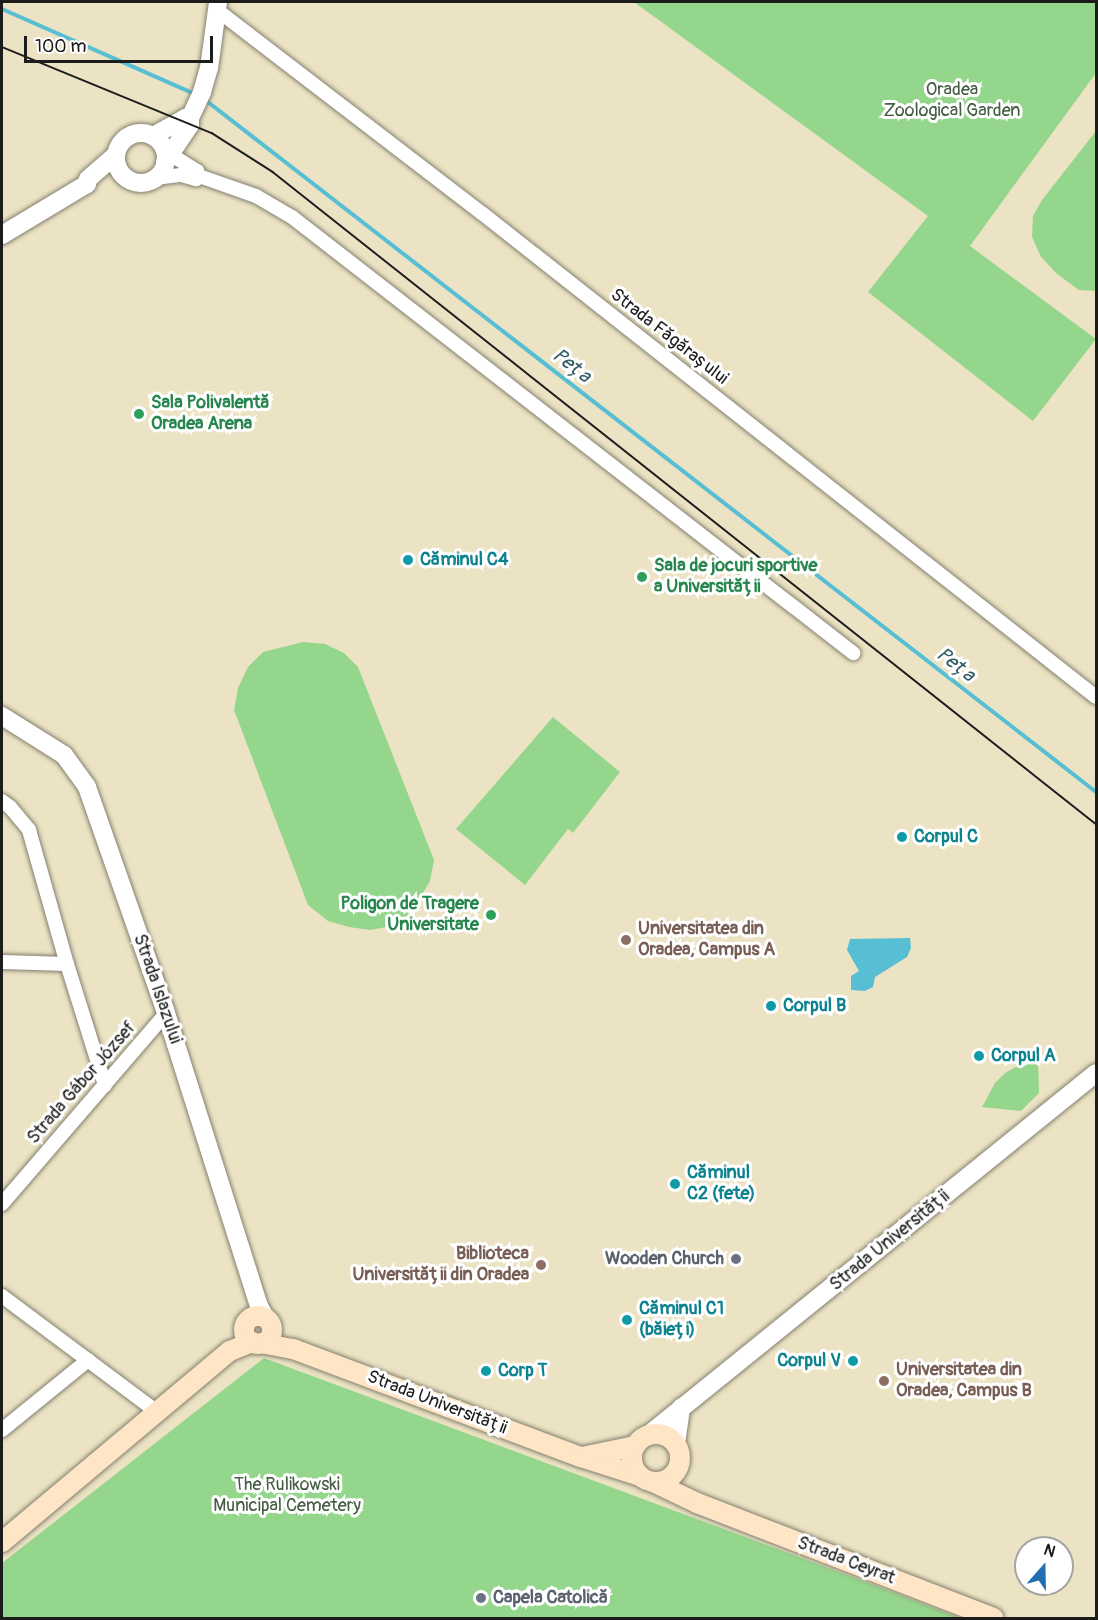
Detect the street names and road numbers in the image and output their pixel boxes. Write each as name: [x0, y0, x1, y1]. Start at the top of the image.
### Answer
street label: Strada Făgărașului: [606, 284, 732, 390]
street label: Strada Islazului: [128, 931, 186, 1047]
street label: Strada Gábor József: [23, 1017, 141, 1149]
street label: Strada Universității: [826, 1186, 954, 1296]
street label: Strada Universității: [364, 1366, 510, 1440]
street label: Strada Ceyrat: [794, 1532, 898, 1590]

